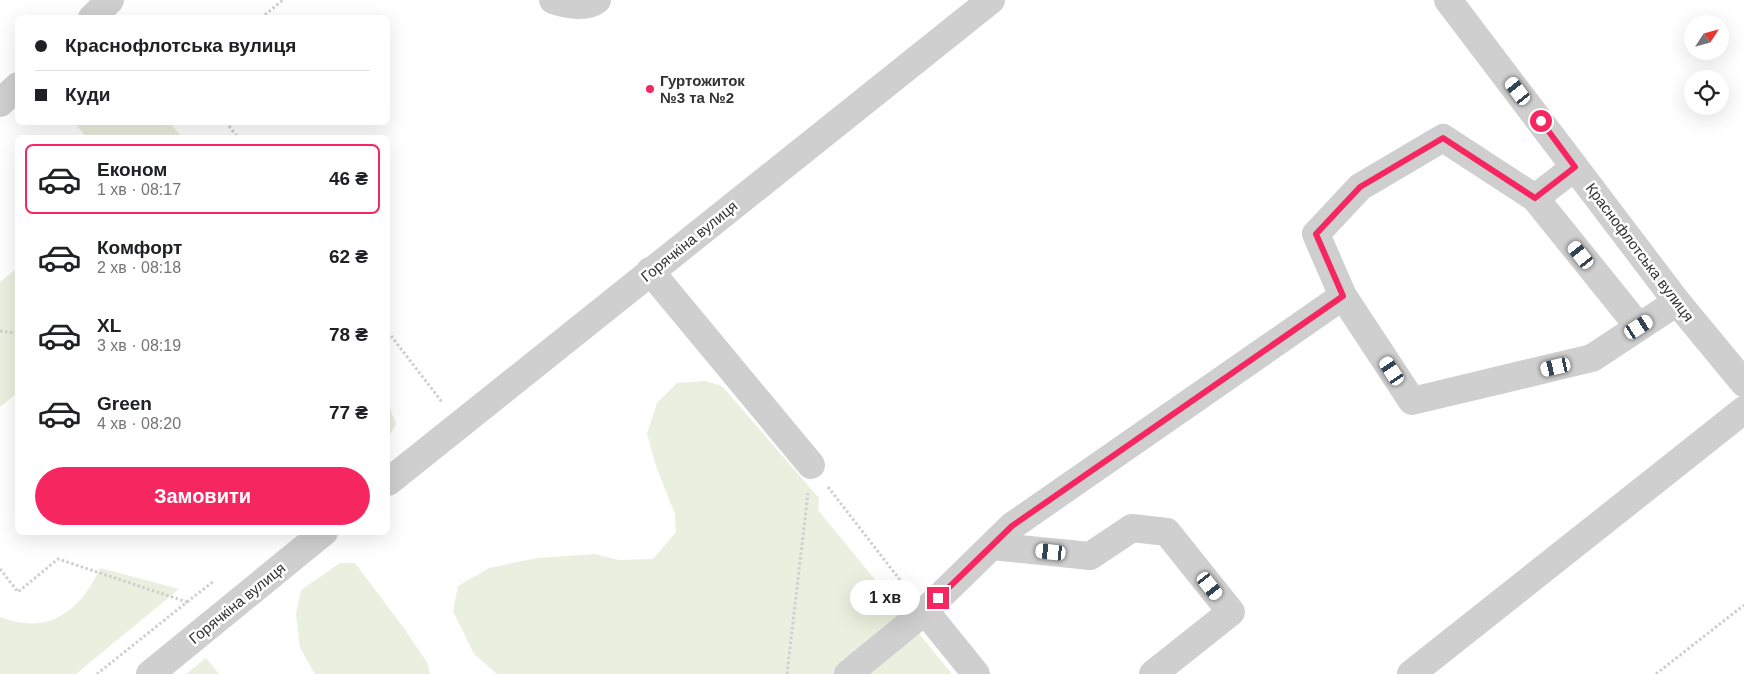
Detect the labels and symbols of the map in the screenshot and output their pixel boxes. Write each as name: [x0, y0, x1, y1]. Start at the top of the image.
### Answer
north arrow: [1684, 15, 1729, 60]
place label: Гуртожиток №3 та №2: [660, 72, 745, 106]
car: [1502, 75, 1533, 107]
marker: Гуртожиток №3 та №2: [644, 83, 656, 95]
route start: [1530, 110, 1552, 132]
street label: Краснофлотська вулиця: [1582, 180, 1698, 324]
street label: Горячкіна вулиця: [637, 197, 741, 285]
car: [1565, 239, 1596, 271]
car: [1622, 313, 1655, 341]
car: [1377, 354, 1406, 388]
car: [1539, 356, 1572, 378]
car: [1035, 543, 1066, 561]
street label: Горячкіна вулиця: [185, 559, 289, 647]
car: [1194, 570, 1225, 602]
callout: 1 хв: [850, 580, 920, 616]
route end: [927, 587, 949, 609]

